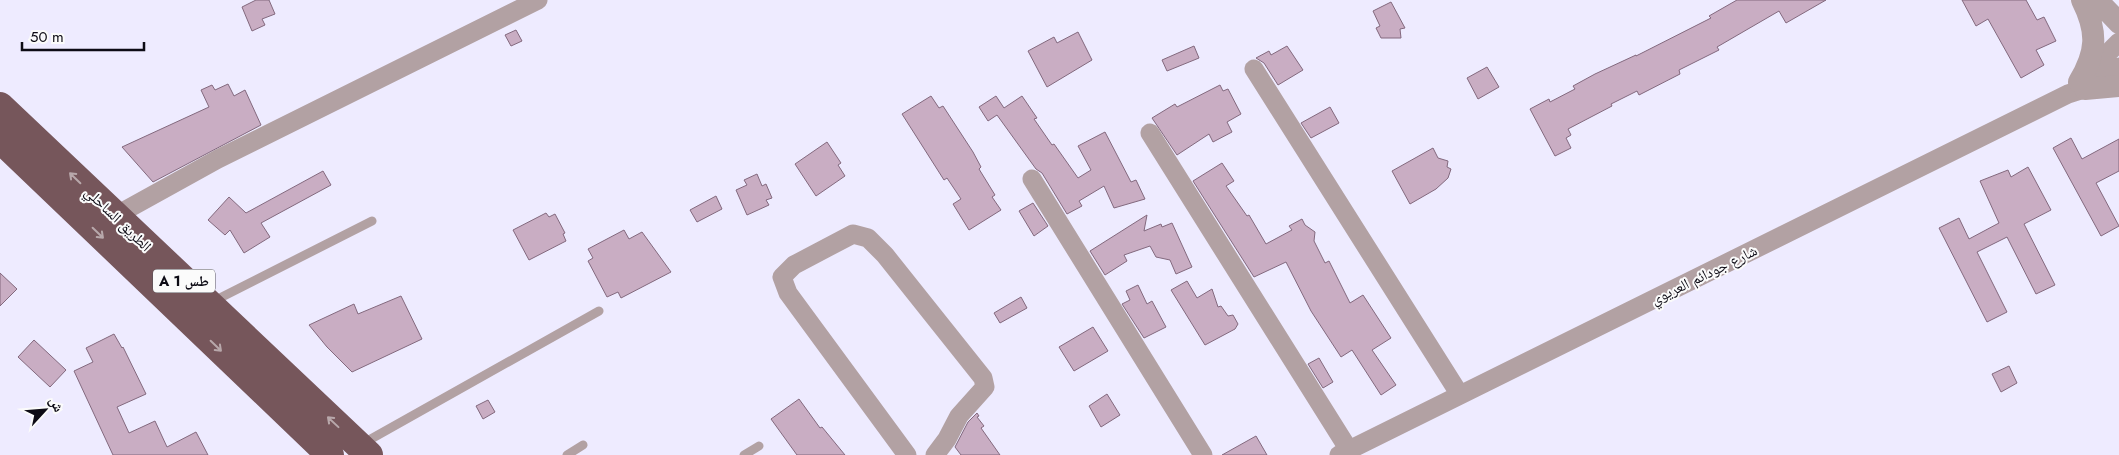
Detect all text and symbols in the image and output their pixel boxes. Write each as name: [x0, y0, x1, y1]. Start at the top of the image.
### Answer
scale bar: [22, 20, 145, 52]
text: 50 m: [30, 26, 64, 48]
one-way arrow: [69, 172, 81, 184]
street label: الطريق الساحلي: [79, 181, 156, 257]
one-way arrow: [92, 227, 105, 239]
street label: شارع جودائم العريوي: [1647, 240, 1762, 311]
road number: A 1 طس: [153, 270, 215, 292]
one-way arrow: [210, 340, 222, 352]
north arrow: [20, 385, 70, 435]
text: ش: [44, 393, 69, 415]
one-way arrow: [327, 416, 340, 428]

